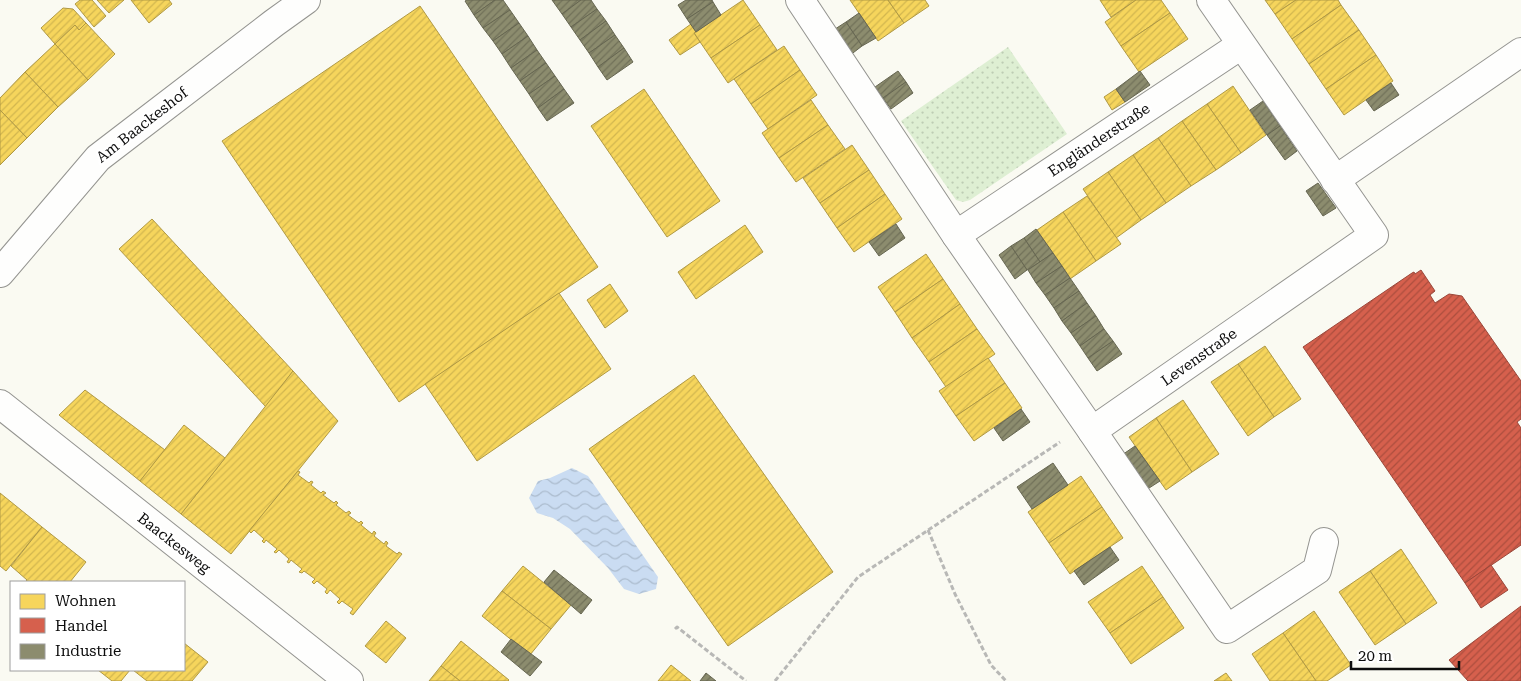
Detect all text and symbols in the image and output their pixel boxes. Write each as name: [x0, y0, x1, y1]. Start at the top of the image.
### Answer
street label: Am Baackeshof: [93, 83, 192, 166]
street label: Engländerstraße: [1045, 99, 1153, 181]
street label: Levenstraße: [1158, 324, 1240, 390]
street label: Baackesweg: [134, 509, 214, 577]
legend: [10, 581, 185, 671]
text: Wohnen: [55, 592, 116, 610]
text: Handel: [55, 617, 108, 635]
scale bar: [1351, 638, 1458, 670]
text: Industrie: [55, 642, 121, 660]
text: 20 m: [1358, 647, 1393, 665]

